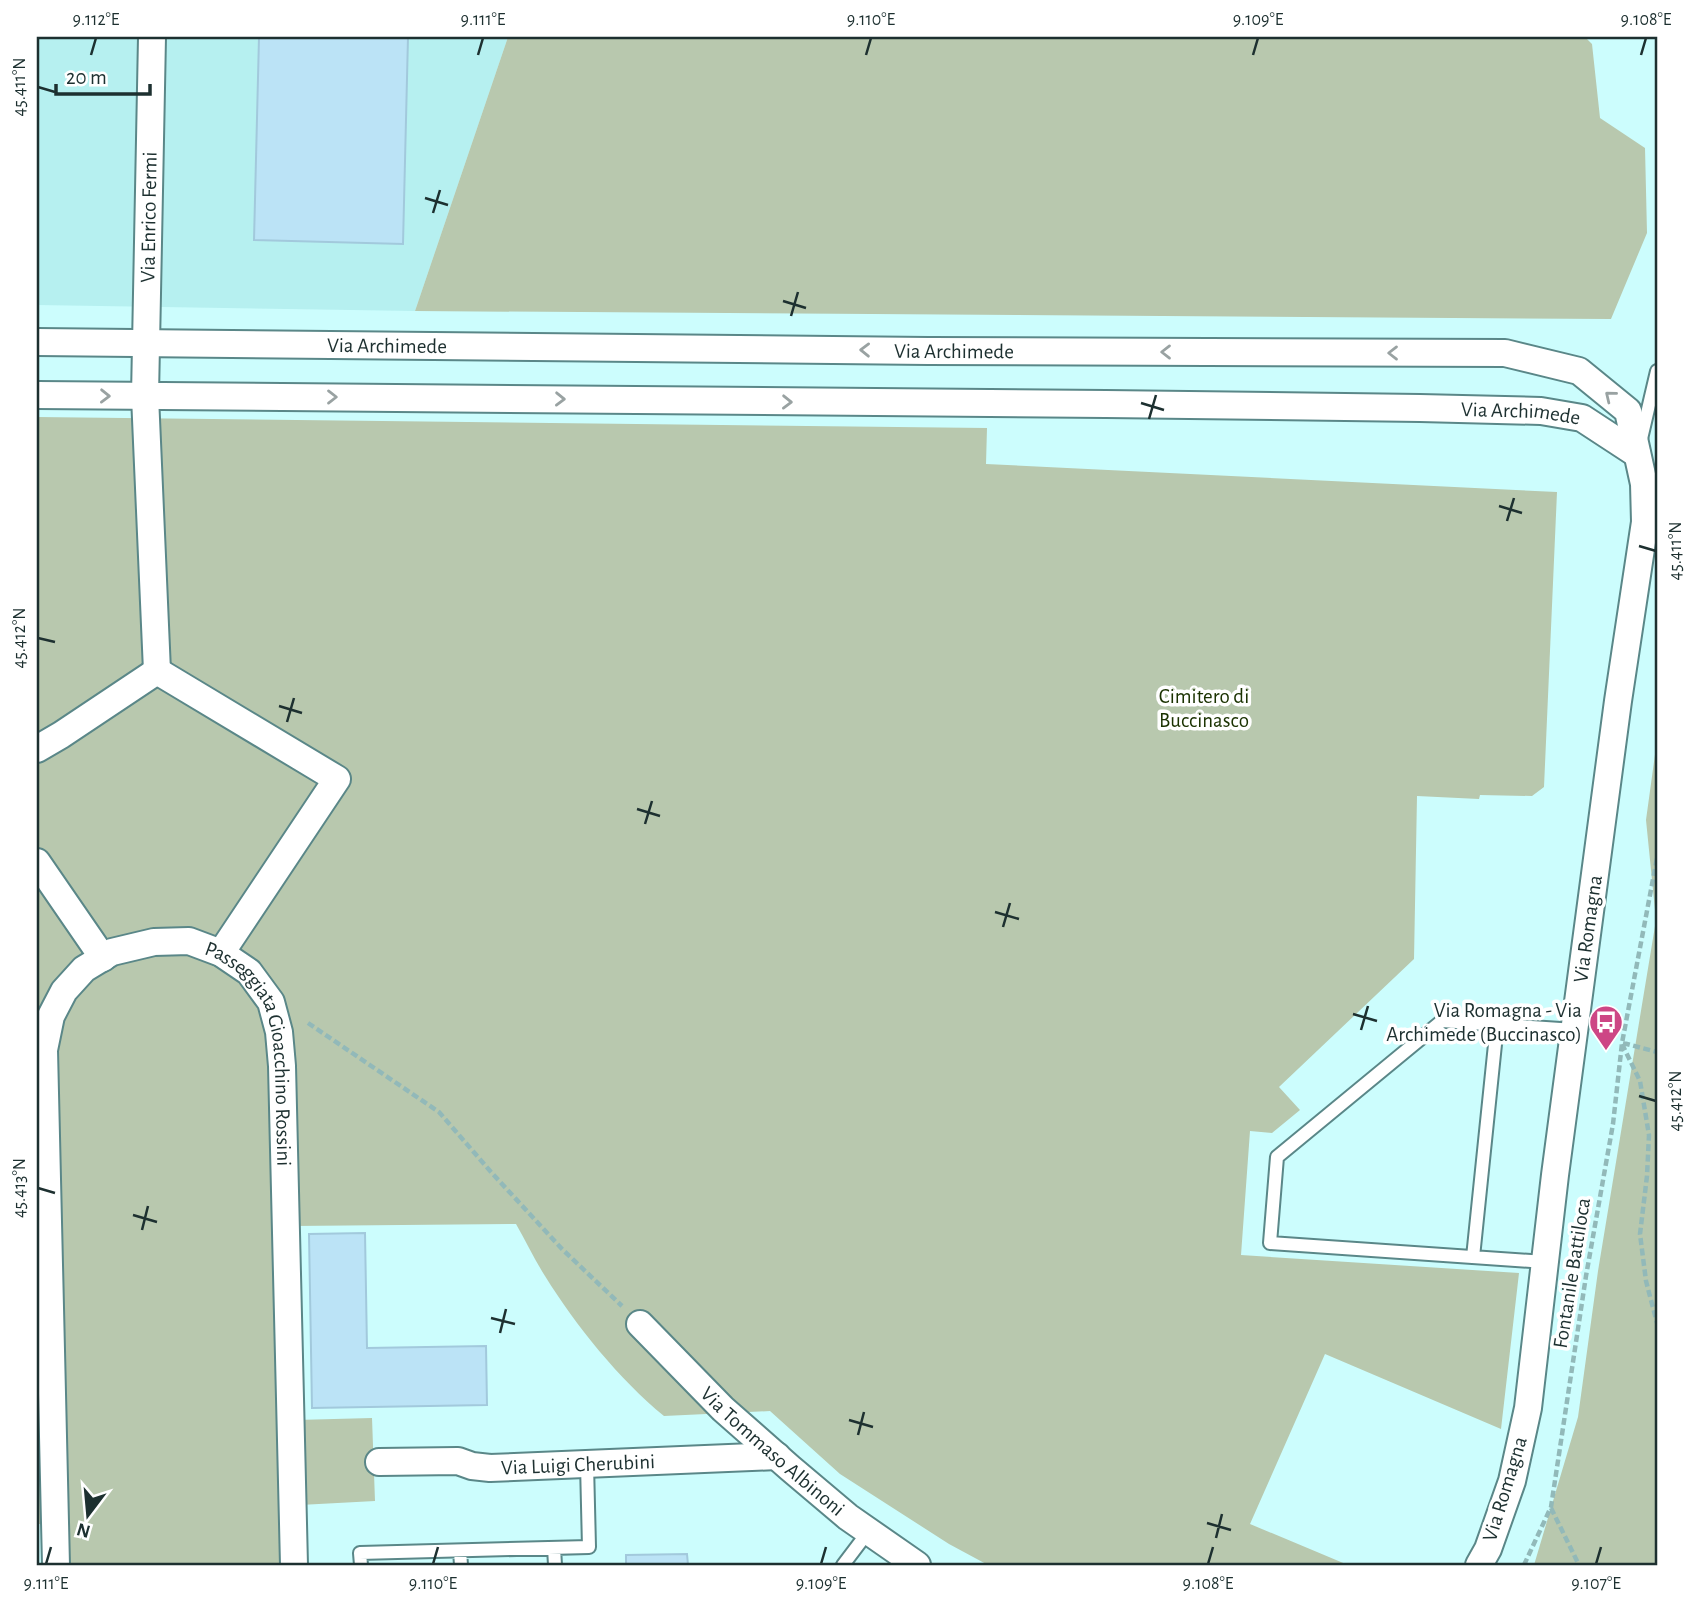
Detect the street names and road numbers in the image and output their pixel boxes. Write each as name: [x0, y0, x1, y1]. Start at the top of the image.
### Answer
street label: Via Enrico Fermi: [137, 151, 161, 283]
street label: Via Archimede: [327, 334, 447, 357]
street label: Via Archimede: [894, 340, 1014, 362]
street label: Via Archimede: [1461, 399, 1582, 428]
street label: Via Romagna: [1570, 874, 1606, 984]
street label: Passeggiata Gioacchino Rossini: [202, 937, 295, 1166]
street label: Fontanile Battiloca: [1550, 1196, 1594, 1350]
street label: Via Tommaso Albinoni: [697, 1383, 849, 1520]
street label: Via Romagna: [1479, 1434, 1531, 1544]
street label: Via Luigi Cherubini: [500, 1451, 655, 1478]

